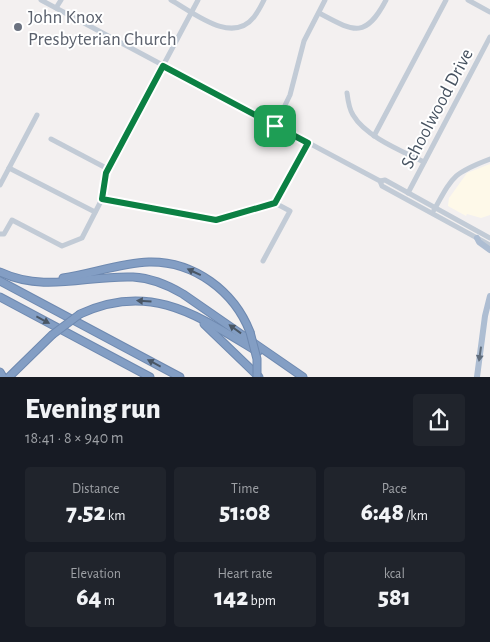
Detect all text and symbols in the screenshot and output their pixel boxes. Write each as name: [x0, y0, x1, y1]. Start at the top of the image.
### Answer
place label: John Knox Presbyterian Church: [28, 8, 177, 49]
marker: John Knox Presbyterian Church: [12, 21, 24, 33]
street label: Schoolwood Drive: [398, 46, 477, 172]
pin: [254, 105, 296, 147]
icon: arrive: [261, 112, 289, 140]
one-way arrow: [187, 268, 201, 276]
one-way arrow: [136, 297, 152, 305]
one-way arrow: [36, 316, 50, 324]
one-way arrow: [228, 324, 242, 334]
one-way arrow: [476, 346, 484, 362]
one-way arrow: [146, 359, 161, 367]
button: share: [413, 394, 465, 446]
text: Evening run: [25, 396, 161, 424]
text: 18:41 · 8 × 940 m: [25, 430, 124, 446]
text: Distance: [72, 482, 119, 496]
text: Time: [231, 482, 259, 496]
text: Pace: [382, 482, 407, 496]
text: 7.52: [66, 500, 106, 525]
text: 51:08: [219, 500, 271, 525]
text: 6:48: [361, 500, 404, 525]
text: km: [106, 509, 125, 523]
text: /km: [404, 509, 428, 523]
text: Elevation: [70, 567, 121, 581]
text: Heart rate: [218, 567, 272, 581]
text: kcal: [384, 567, 405, 581]
text: 64: [76, 585, 101, 610]
text: 142: [214, 585, 248, 610]
text: 581: [378, 585, 411, 610]
text: m: [101, 594, 115, 608]
text: bpm: [248, 594, 276, 608]

